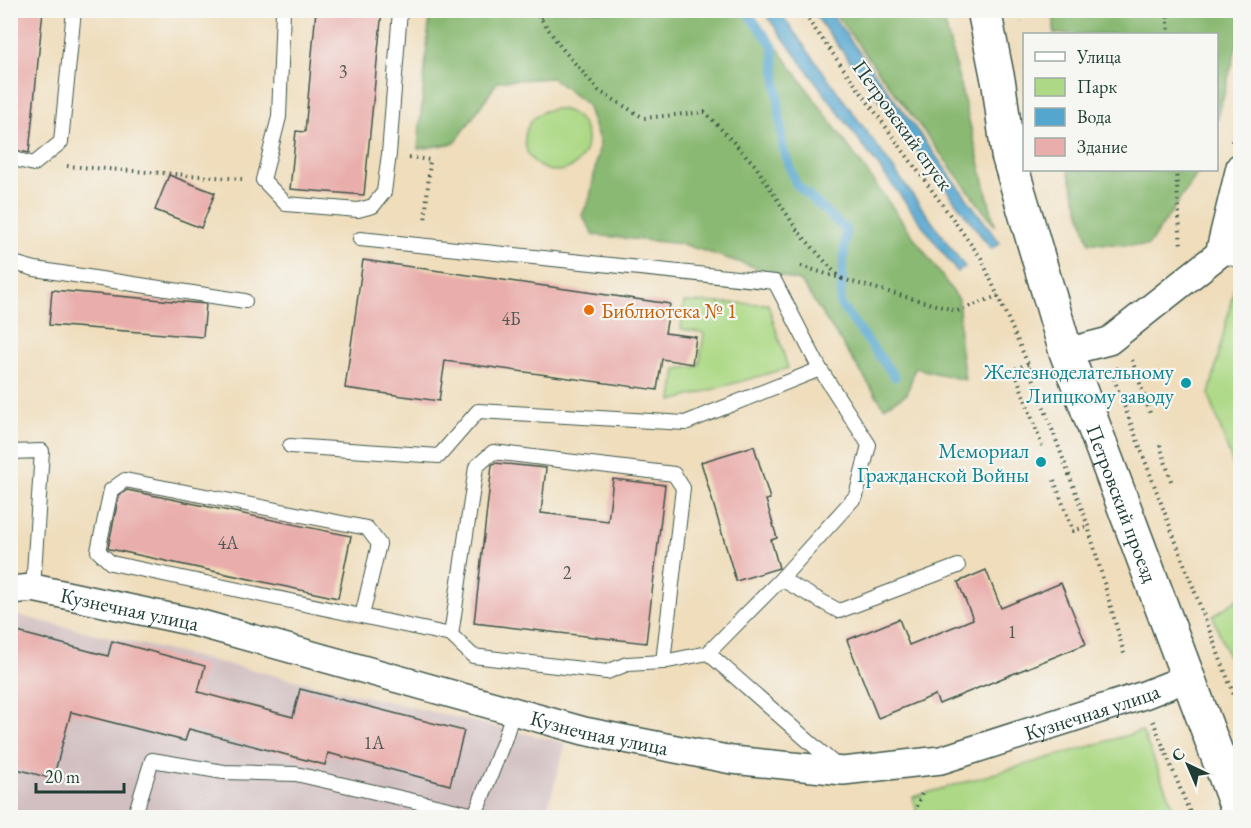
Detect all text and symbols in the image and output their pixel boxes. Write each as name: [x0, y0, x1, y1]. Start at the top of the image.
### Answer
legend: [1023, 33, 1218, 171]
text: Улица: [1076, 45, 1122, 68]
street label: Петровский спуск: [847, 54, 959, 196]
house number: 3: [339, 60, 347, 83]
text: Парк: [1077, 75, 1117, 98]
text: Вода: [1077, 105, 1112, 128]
text: Здание: [1077, 135, 1127, 158]
place label: Библиотека № 1: [601, 297, 737, 324]
marker: Библиотека № 1: [582, 303, 596, 317]
house number: 4Б: [501, 307, 521, 330]
place label: Железноделательному Липцкому заводу: [983, 358, 1175, 409]
marker: Железноделательному Липцкому заводу: [1179, 376, 1193, 390]
street label: Петровский проезд: [1081, 421, 1165, 586]
place label: Мемориал Гражданской Войны: [857, 437, 1029, 488]
marker: Мемориал Гражданской Войны: [1034, 455, 1048, 469]
house number: 4А: [217, 531, 239, 554]
house number: 2: [563, 561, 572, 584]
street label: Кузнечная улица: [58, 581, 202, 636]
house number: 1: [1008, 620, 1016, 643]
street label: Кузнечная улица: [1021, 677, 1164, 746]
street label: Кузнечная улица: [528, 703, 671, 761]
house number: 1А: [363, 731, 385, 754]
north arrow: [1158, 735, 1218, 795]
text: С: [1167, 743, 1189, 766]
scale bar: [36, 756, 124, 794]
text: 20 m: [45, 765, 80, 788]

